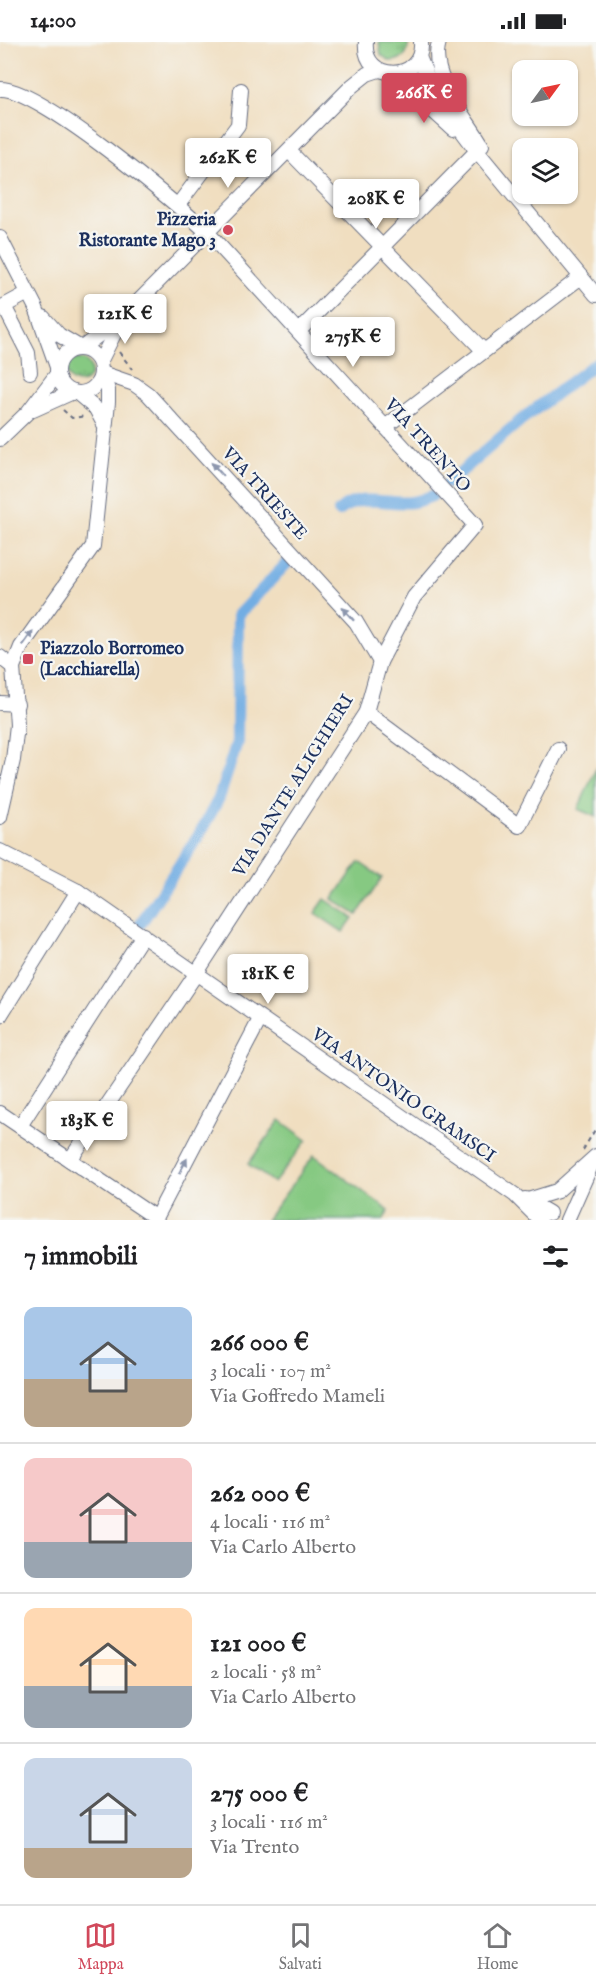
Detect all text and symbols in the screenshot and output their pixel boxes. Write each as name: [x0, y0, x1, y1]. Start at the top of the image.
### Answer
text: 14:00: [30, 7, 76, 35]
north arrow: [512, 60, 578, 126]
map controls: [512, 60, 578, 204]
pin: 266K €: [375, 73, 473, 124]
text: 266K €: [396, 80, 452, 105]
pin: 262K €: [179, 138, 277, 189]
button: layers: [512, 138, 578, 204]
text: 262K €: [199, 145, 257, 170]
pin: 208K €: [327, 179, 425, 230]
text: 208K €: [347, 186, 405, 211]
place label: Pizzeria Ristorante Mago 3: [78, 209, 217, 253]
marker: Pizzeria Ristorante Mago 3: [221, 223, 235, 237]
pin: 121K €: [76, 294, 174, 345]
text: 121K €: [98, 301, 152, 326]
pin: 275K €: [304, 317, 402, 368]
text: 275K €: [325, 324, 381, 349]
street label: VIA TRENTO: [378, 394, 475, 498]
street label: VIA TRIESTE: [216, 442, 312, 545]
one-way arrow: [210, 462, 224, 477]
one-way arrow: [341, 606, 355, 621]
one-way arrow: [22, 631, 34, 647]
place label: Piazzolo Borromeo (Lacchiarella): [40, 638, 184, 682]
marker: Piazzolo Borromeo (Lacchiarella): [21, 652, 35, 666]
street label: VIA DANTE ALIGHIERI: [228, 690, 360, 882]
pin: 181K €: [219, 954, 317, 1005]
text: 181K €: [241, 961, 295, 986]
street label: VIA ANTONIO GRAMSCI: [306, 1023, 500, 1169]
pin: 183K €: [38, 1101, 136, 1152]
text: 183K €: [60, 1108, 114, 1133]
one-way arrow: [178, 1157, 188, 1174]
text: 7 immobili: [24, 1240, 138, 1273]
icon: filters: [539, 1240, 572, 1273]
text: 266 000 €: [210, 1326, 309, 1359]
icon: home: [72, 1331, 144, 1403]
text: 3 locali · 107 m²: [210, 1359, 331, 1384]
text: Via Goffredo Mameli: [210, 1384, 385, 1409]
text: 262 000 €: [210, 1477, 310, 1510]
icon: home: [72, 1482, 144, 1554]
text: 4 locali · 116 m²: [210, 1510, 330, 1535]
text: Via Carlo Alberto: [210, 1535, 356, 1560]
text: 121 000 €: [210, 1627, 306, 1660]
icon: home: [72, 1632, 144, 1704]
text: 2 locali · 58 m²: [210, 1660, 322, 1685]
text: Via Carlo Alberto: [210, 1685, 356, 1710]
text: 275 000 €: [210, 1777, 308, 1810]
icon: home: [72, 1782, 144, 1854]
text: 3 locali · 116 m²: [210, 1810, 328, 1835]
text: Via Trento: [210, 1835, 299, 1860]
tab: Mappa: [77, 1919, 124, 1975]
tab: Salvati: [279, 1919, 322, 1975]
tab: Home: [477, 1919, 518, 1975]

